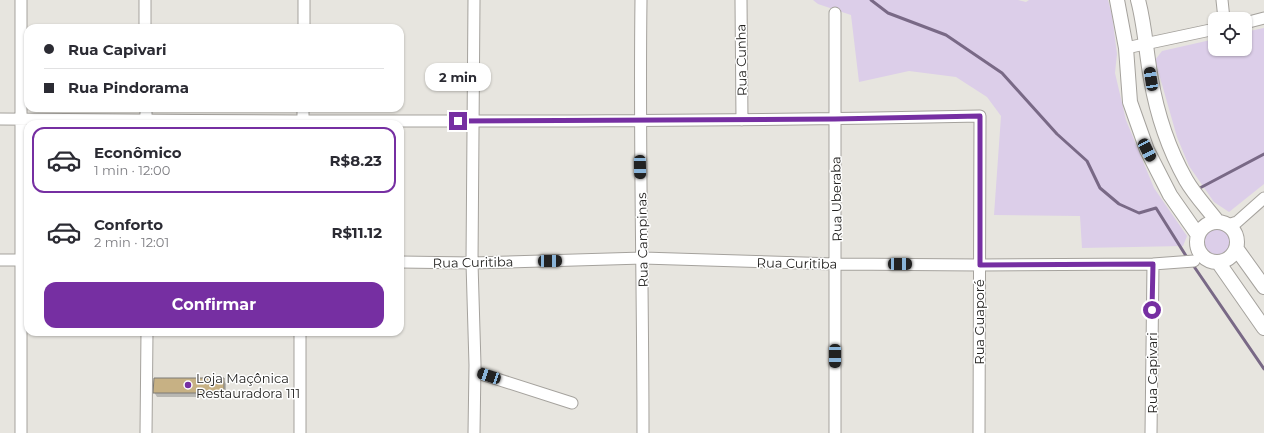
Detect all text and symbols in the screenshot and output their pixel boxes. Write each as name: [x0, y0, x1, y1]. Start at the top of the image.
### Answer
map controls: [1208, 12, 1252, 56]
button: locate: [1208, 12, 1252, 56]
street label: Rua Cunha: [732, 24, 750, 96]
text: Rua Capivari: [68, 40, 167, 59]
callout: 2 min: [425, 63, 491, 91]
car: [1143, 66, 1159, 92]
text: 2 min: [439, 69, 477, 85]
text: Rua Pindorama: [68, 78, 189, 97]
route end: [449, 112, 467, 130]
car: [1136, 137, 1158, 163]
icon: car: [46, 142, 82, 178]
text: Econômico: [94, 143, 182, 162]
text: R$8.23: [330, 151, 382, 170]
car: [634, 155, 646, 179]
street label: Rua Uberaba: [827, 156, 845, 242]
text: 1 min · 12:00: [94, 162, 170, 178]
street label: Rua Campinas: [633, 192, 651, 288]
icon: car: [46, 214, 82, 250]
text: Conforto: [94, 215, 163, 234]
text: R$11.12: [331, 223, 382, 242]
text: 2 min · 12:01: [94, 234, 169, 250]
street label: Rua Curitiba: [433, 253, 513, 271]
street label: Rua Curitiba: [757, 254, 837, 272]
car: [538, 255, 562, 267]
car: [888, 258, 912, 270]
street label: Rua Guaporé: [971, 279, 987, 365]
button: Confirmar: [44, 282, 384, 328]
route start: [1143, 301, 1161, 319]
street label: Rua Capivari: [1144, 332, 1160, 414]
car: [829, 344, 841, 368]
car: [476, 367, 502, 385]
place label: Loja Maçônica Restauradora 111: [196, 370, 300, 401]
marker: Loja Maçônica Restauradora 111: [183, 380, 193, 390]

